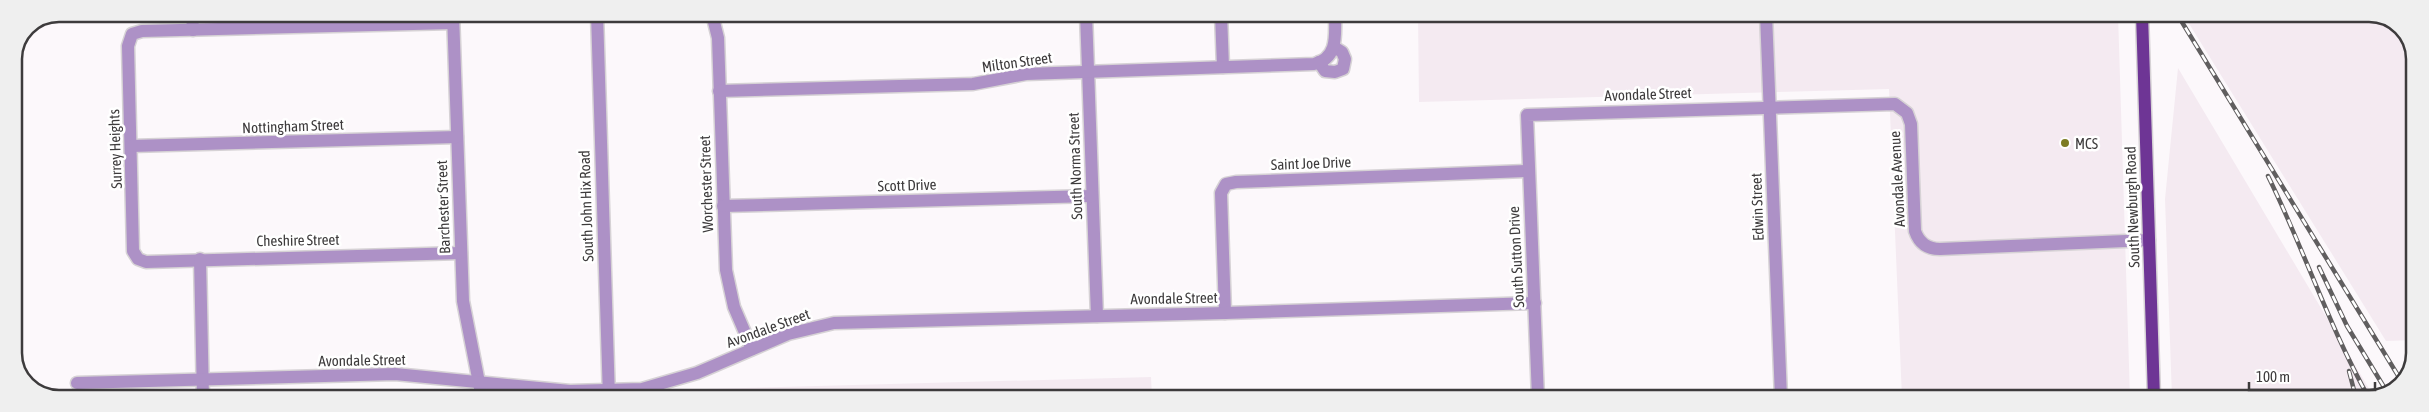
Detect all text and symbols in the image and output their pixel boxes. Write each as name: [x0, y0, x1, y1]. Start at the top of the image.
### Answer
street label: Milton Street: [981, 49, 1053, 75]
street label: Avondale Street: [1604, 84, 1692, 104]
street label: Surrey Heights: [105, 109, 125, 189]
street label: South Norma Street: [1065, 112, 1085, 220]
street label: Nottingham Street: [242, 116, 344, 136]
street label: Avondale Avenue: [1886, 130, 1908, 227]
street label: Worchester Street: [696, 135, 716, 233]
place label: MCS: [2075, 135, 2098, 152]
marker: MCS: [2059, 137, 2071, 149]
street label: South Newburgh Road: [2121, 146, 2143, 268]
street label: South John Hix Road: [576, 150, 596, 262]
street label: Saint Joe Drive: [1271, 153, 1352, 173]
street label: Barchester Street: [433, 160, 453, 254]
street label: Edwin Street: [1747, 173, 1767, 241]
street label: Scott Drive: [877, 175, 937, 195]
street label: South Sutton Drive: [1505, 206, 1527, 308]
street label: Cheshire Street: [256, 231, 340, 249]
street label: Avondale Street: [1130, 289, 1218, 307]
street label: Avondale Street: [724, 305, 812, 351]
street label: Avondale Street: [318, 351, 406, 369]
scale bar: [2249, 360, 2375, 392]
text: 100 m: [2256, 368, 2290, 385]

